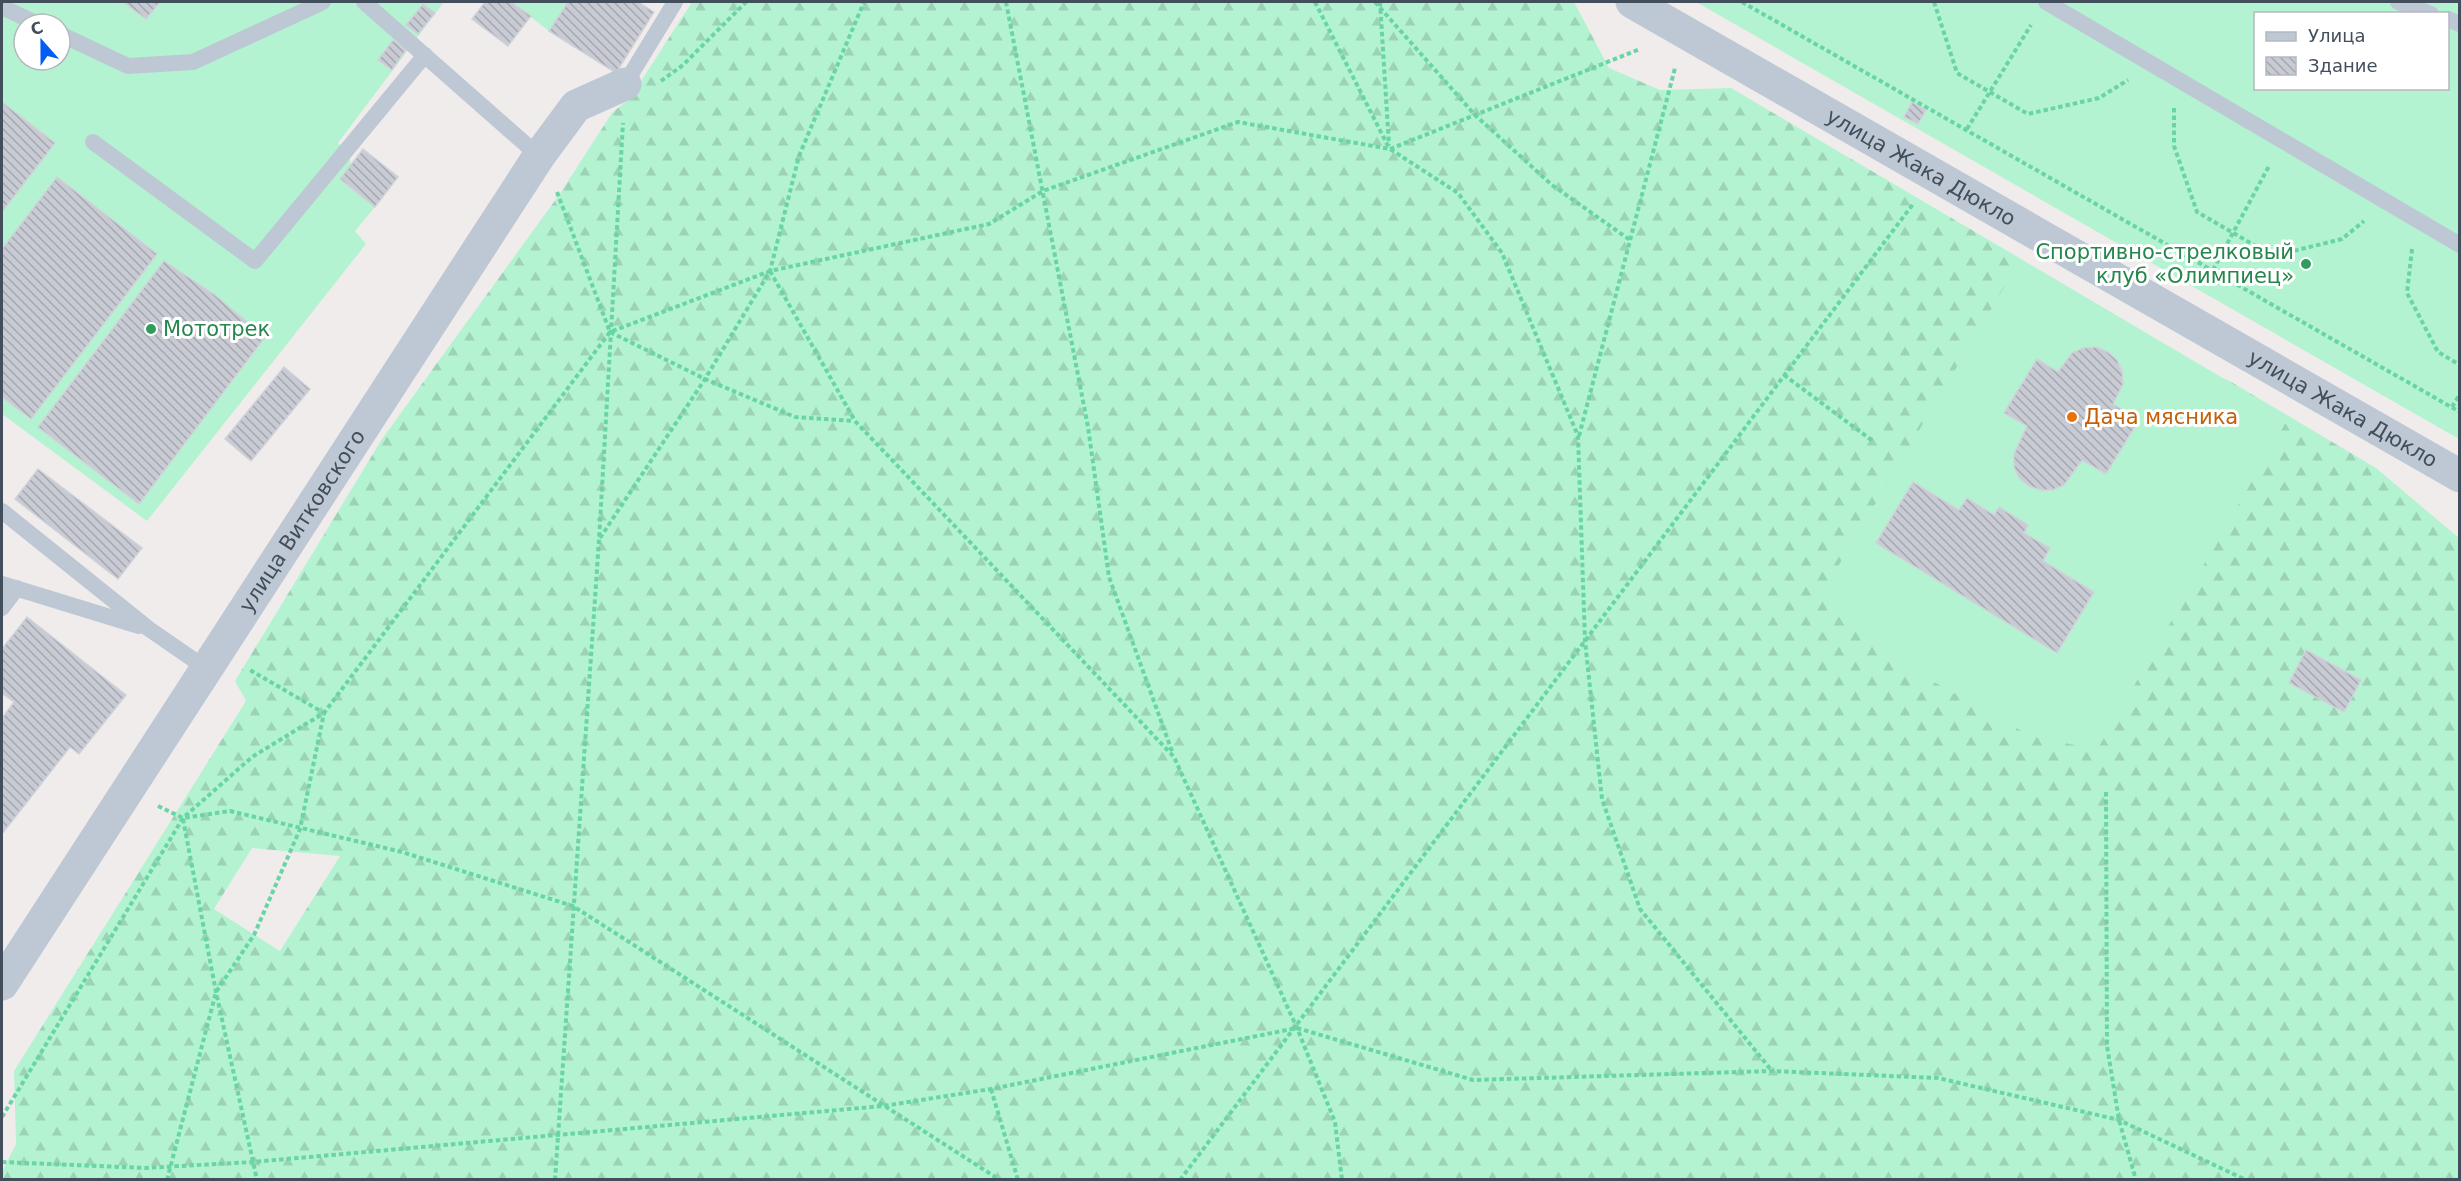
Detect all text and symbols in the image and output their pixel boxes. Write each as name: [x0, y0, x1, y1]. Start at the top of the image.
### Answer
north arrow: [12, 12, 72, 72]
legend: [2254, 12, 2449, 90]
text: С: [28, 17, 46, 39]
text: Улица: [2308, 25, 2365, 46]
text: Здание: [2308, 55, 2378, 76]
street label: улица Жака Дюкло: [1822, 104, 2020, 231]
place label: Спортивно-стрелковый клуб «Олимпиец»: [2035, 240, 2294, 288]
marker: Спортивно-стрелковый клуб «Олимпиец»: [2299, 257, 2313, 271]
place label: Мототрек: [163, 317, 270, 341]
marker: Мототрек: [144, 322, 158, 336]
street label: улица Жака Дюкло: [2244, 345, 2442, 473]
place label: Дача мясника: [2084, 405, 2238, 429]
marker: Дача мясника: [2065, 410, 2079, 424]
street label: улица Витковского: [234, 425, 370, 617]

